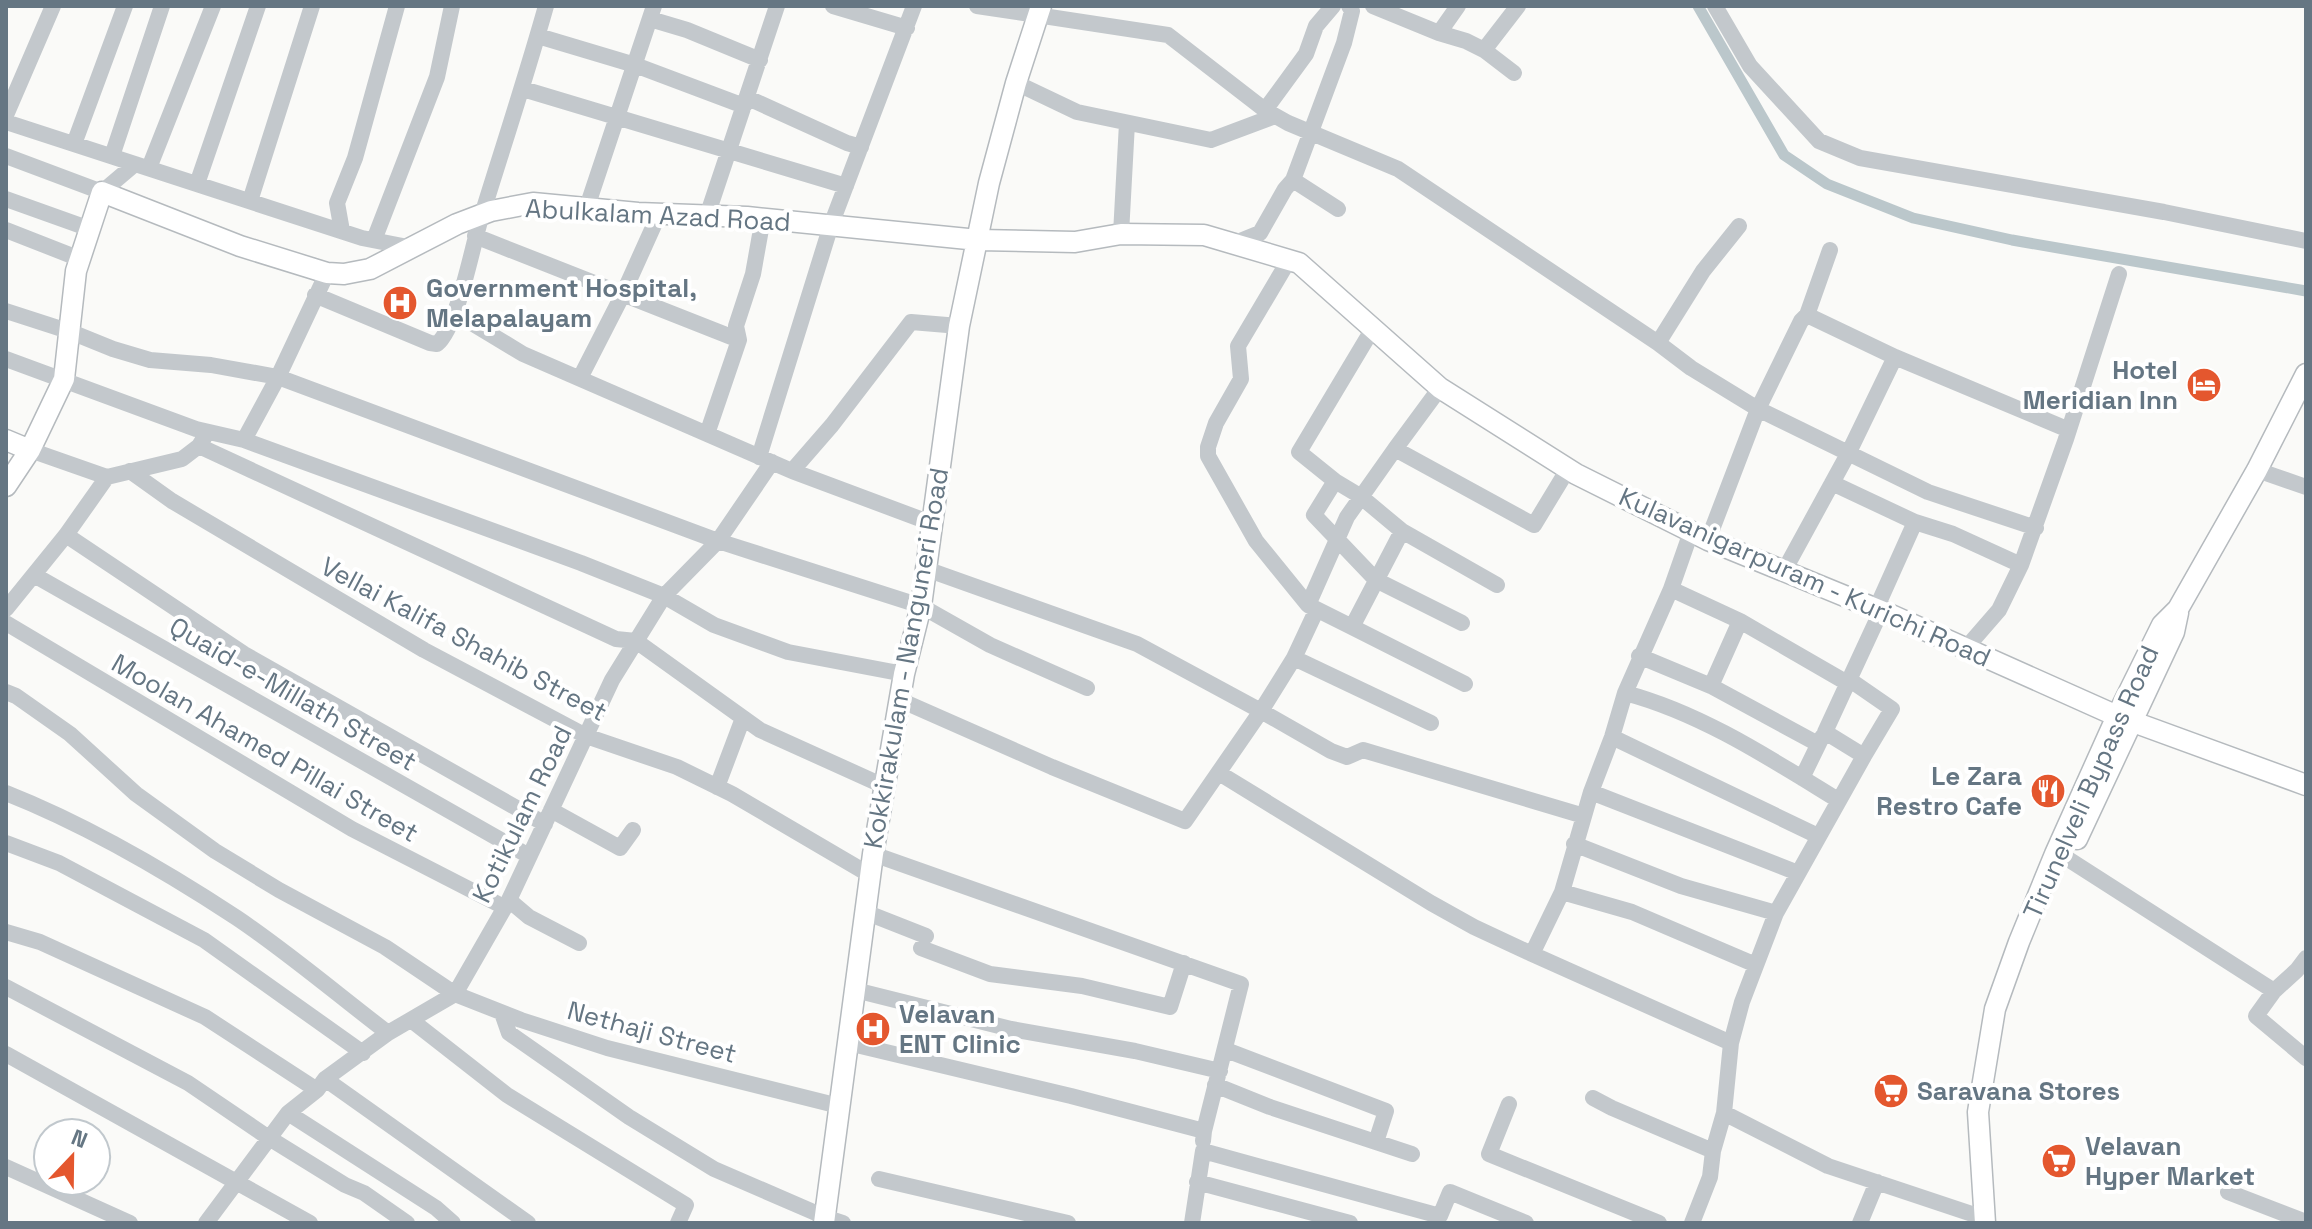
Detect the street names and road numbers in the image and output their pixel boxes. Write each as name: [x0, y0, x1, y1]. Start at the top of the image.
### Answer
street label: Abulkalam Azad Road: [524, 191, 792, 239]
street label: Kokkirakulam - Nanguneri Road: [856, 465, 956, 851]
street label: Kulavanigarpuram - Kurichi Road: [1614, 479, 1996, 675]
street label: Vellai Kalifa Shahib Street: [315, 549, 613, 729]
street label: Quaid-e-Millath Street: [163, 609, 423, 779]
street label: Tirunelveli Bypass Road: [2015, 640, 2167, 924]
street label: Moolan Ahamed Pillai Street: [105, 646, 425, 850]
street label: Kotikulam Road: [464, 720, 580, 908]
street label: Nethaji Street: [564, 993, 740, 1071]

